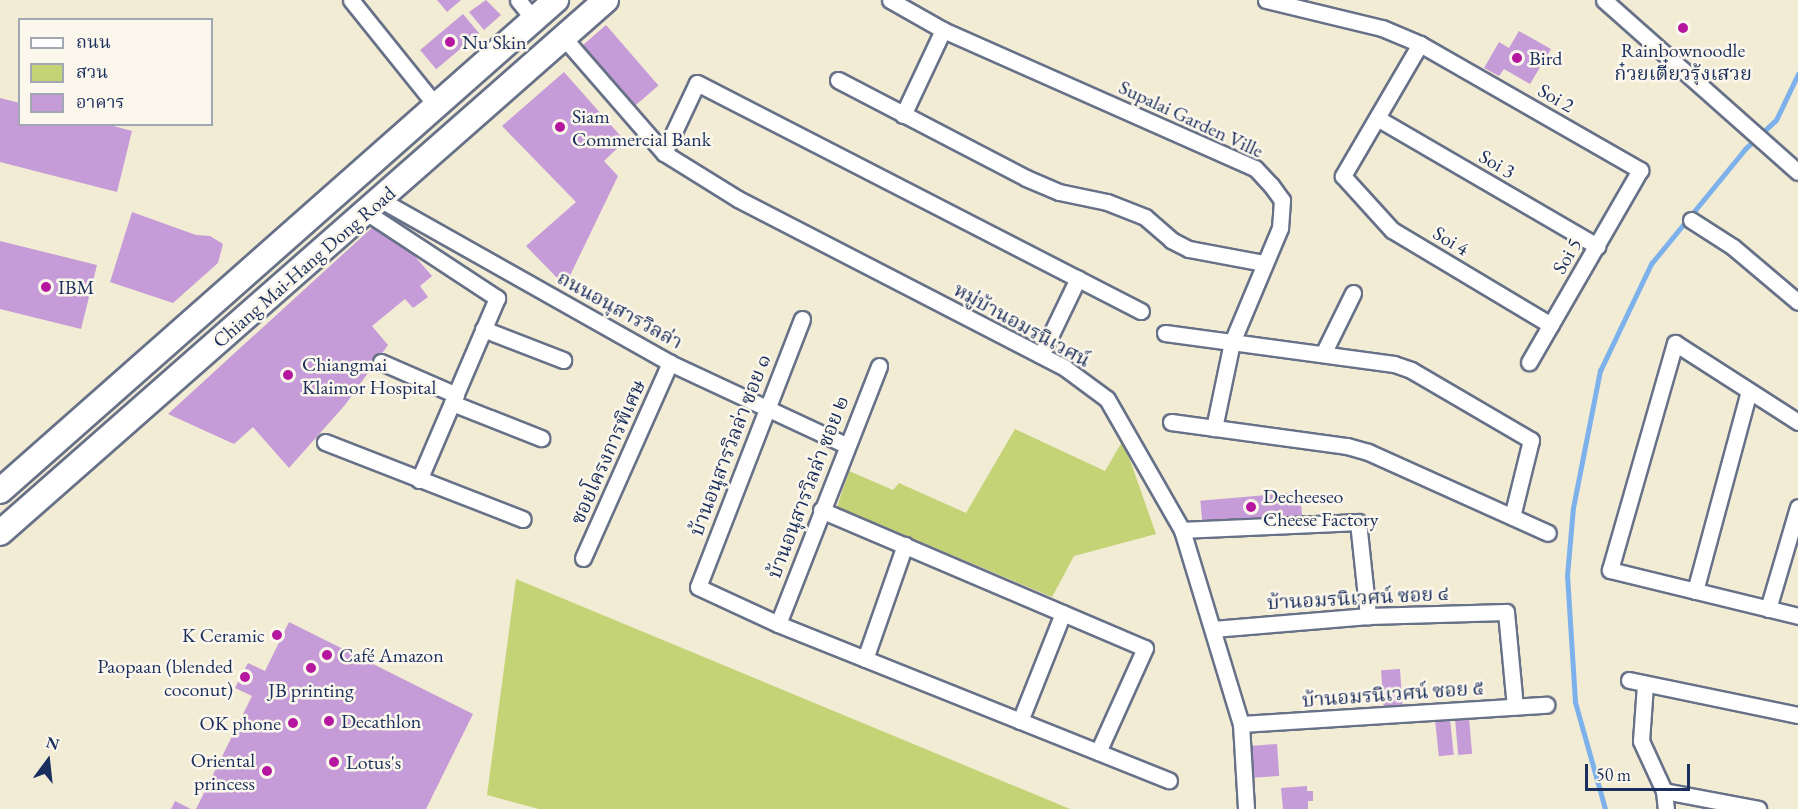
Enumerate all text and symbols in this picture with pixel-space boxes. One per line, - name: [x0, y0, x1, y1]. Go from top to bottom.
- legend: [18, 18, 213, 126]
- marker: Rainbownoodle ก๋วยเตี๋ยวรุ้งเสวย: [1676, 21, 1690, 35]
- text: ถนน: [76, 30, 111, 53]
- place label: Nu Skin: [462, 30, 527, 54]
- marker: Nu Skin: [443, 35, 457, 49]
- place label: Rainbownoodle ก๋วยเตี๋ยวรุ้งเสวย: [1614, 38, 1752, 85]
- place label: Bird: [1529, 46, 1562, 70]
- marker: Bird: [1510, 51, 1524, 65]
- text: สวน: [76, 60, 108, 83]
- street label: Supalai Garden Ville: [1115, 75, 1267, 163]
- street label: Soi 2: [1534, 78, 1578, 118]
- text: อาคาร: [76, 90, 125, 113]
- place label: Siam Commercial Bank: [572, 104, 711, 151]
- marker: Siam Commercial Bank: [553, 120, 567, 134]
- street label: Soi 3: [1475, 144, 1519, 184]
- street label: Chiang Mai-Hang Dong Road: [208, 181, 400, 353]
- street label: Soi 4: [1429, 221, 1473, 261]
- street label: Soi 5: [1547, 234, 1587, 278]
- street label: ถนนอนุสารวิลล่า: [553, 266, 687, 354]
- place label: IBM: [58, 275, 95, 299]
- street label: หมู่บ้านอมรนิเวศน์: [950, 278, 1094, 372]
- marker: IBM: [39, 280, 53, 294]
- street label: บ้านอนุสารวิลล่า ซอย ๑: [684, 351, 776, 539]
- place label: Chiangmai Klaimor Hospital: [302, 352, 436, 399]
- marker: Chiangmai Klaimor Hospital: [279, 366, 297, 384]
- street label: ซอยโครงการพิเศษ: [565, 376, 651, 528]
- street label: บ้านอนุสารวิลล่า ซอย ๒: [762, 392, 854, 582]
- place label: Decheeseo Cheese Factory: [1263, 484, 1379, 531]
- marker: Decheeseo Cheese Factory: [1244, 500, 1258, 514]
- street label: บ้านอมรนิเวศน์ ซอย ๔: [1266, 581, 1450, 615]
- place label: K Ceramic: [182, 623, 265, 647]
- marker: K Ceramic: [270, 628, 284, 642]
- place label: Café Amazon: [339, 643, 444, 667]
- marker: Café Amazon: [320, 648, 334, 662]
- place label: Paopaan (blended coconut): [97, 654, 233, 701]
- marker: JB printing: [304, 661, 318, 675]
- marker: Paopaan (blended coconut): [238, 670, 252, 684]
- street label: บ้านอมรนิเวศน์ ซอย ๕: [1301, 676, 1485, 712]
- place label: JB printing: [268, 678, 354, 702]
- place label: Decathlon: [341, 709, 421, 733]
- place label: OK phone: [199, 711, 281, 735]
- marker: Decathlon: [322, 714, 336, 728]
- marker: OK phone: [286, 716, 300, 730]
- north arrow: [18, 731, 78, 791]
- text: N: [44, 731, 62, 755]
- place label: Oriental princess: [191, 748, 255, 795]
- place label: Lotus's: [346, 750, 401, 774]
- scale bar: [1588, 752, 1693, 790]
- marker: Lotus's: [327, 755, 341, 769]
- text: 50 m: [1596, 763, 1631, 786]
- marker: Oriental princess: [260, 764, 274, 778]

